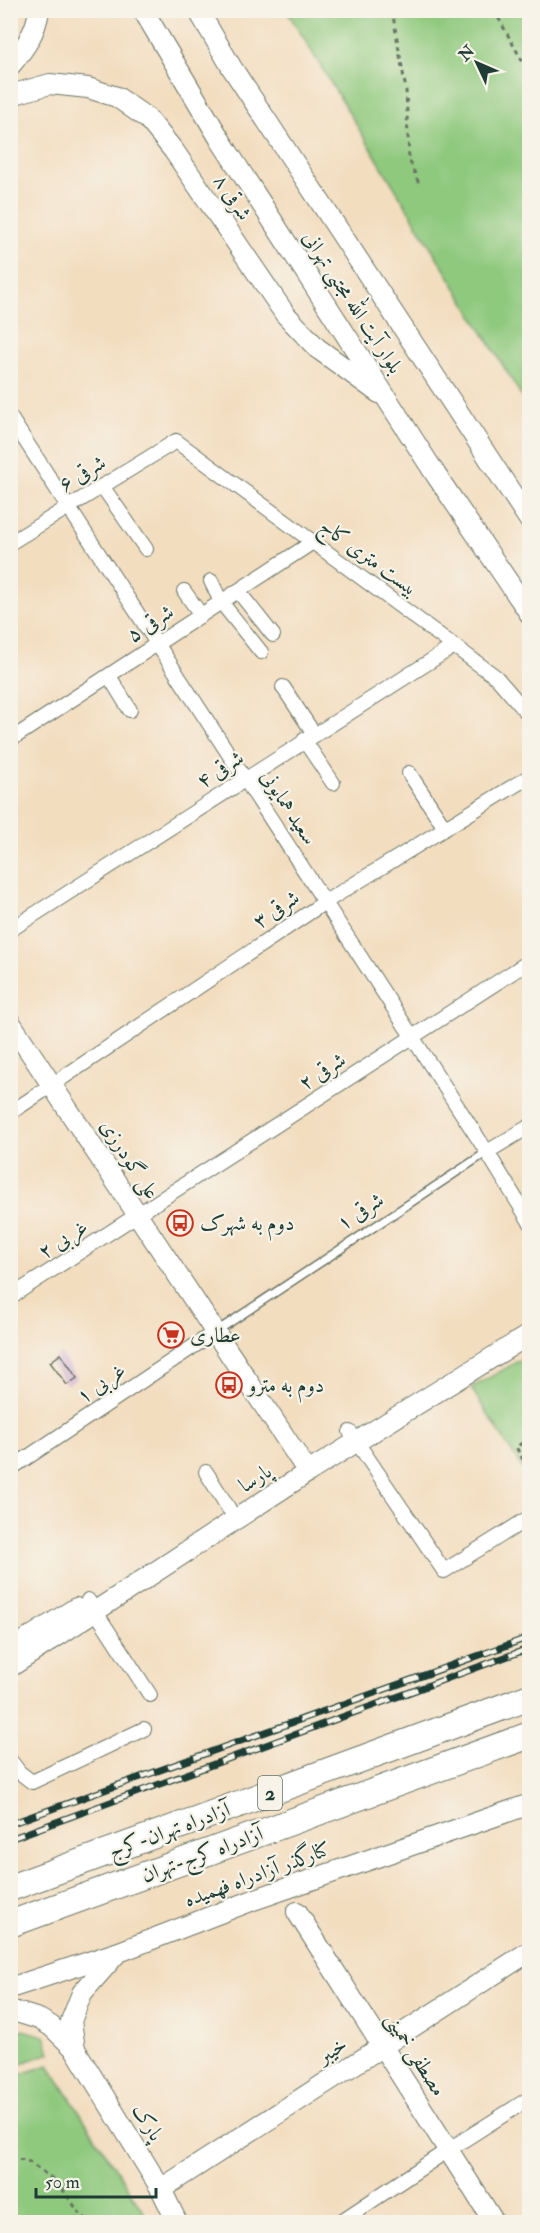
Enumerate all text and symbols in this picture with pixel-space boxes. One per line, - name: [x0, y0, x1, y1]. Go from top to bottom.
- north arrow: [447, 33, 507, 93]
- text: N: [454, 41, 480, 66]
- street label: ۸ شرقی: [207, 169, 258, 226]
- street label: بلوار آیت الله مجتبی تهرانی: [294, 224, 412, 380]
- street label: ۶ شرقی: [54, 449, 111, 498]
- street label: بیست متری کاج: [311, 513, 423, 606]
- street label: ۵ شرقی: [122, 598, 179, 649]
- street label: ۴ شرقی: [192, 744, 249, 795]
- street label: سعید همایونی: [254, 764, 323, 850]
- street label: ۳ شرقی: [248, 884, 305, 935]
- street label: ۲ شرقی: [294, 1046, 351, 1097]
- street label: علی گودرزی: [92, 1114, 165, 1205]
- street label: ۱ شرقی: [332, 1186, 389, 1237]
- bus stop icon: دوم به شهرک: [165, 1208, 195, 1238]
- place label: دوم به شهرک: [200, 1210, 294, 1241]
- street label: ۲ غربی: [33, 1214, 94, 1266]
- supermarket icon: عطاری: [156, 1320, 186, 1350]
- place label: عطاری: [190, 1322, 241, 1349]
- street label: ۱ غربی: [71, 1357, 132, 1411]
- bus stop icon: دوم به مترو: [214, 1370, 244, 1400]
- place label: دوم به مترو: [246, 1372, 324, 1403]
- street label: پارسا: [234, 1457, 278, 1500]
- road number: 2: [258, 1776, 282, 1810]
- street label: آزادراه تهران-کرج: [105, 1795, 238, 1870]
- street label: آزادراه کرج-تهران: [138, 1819, 271, 1894]
- street label: کنارگذر آزادراه فهمیده: [180, 1834, 334, 1913]
- street label: مصطفی خمینی: [378, 2007, 452, 2102]
- street label: خیبر: [310, 2031, 352, 2071]
- street label: پارک: [125, 2098, 170, 2147]
- scale bar: [36, 2161, 156, 2199]
- text: 50 m: [45, 2171, 80, 2194]

